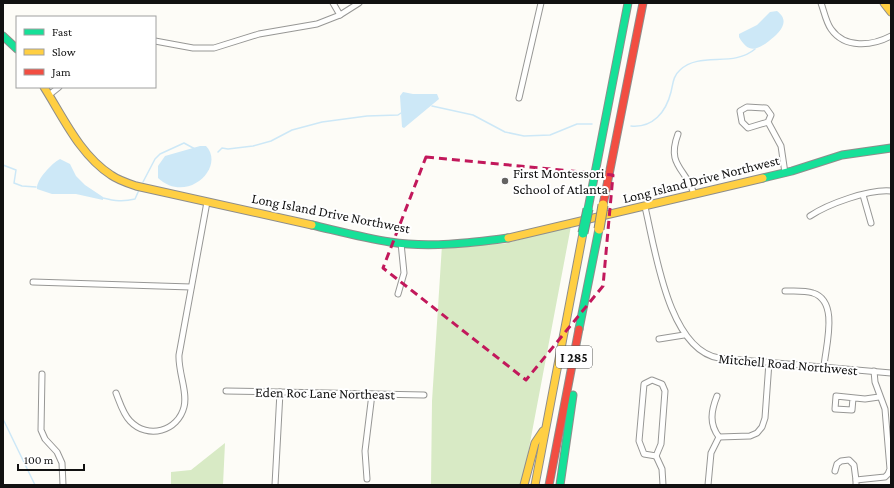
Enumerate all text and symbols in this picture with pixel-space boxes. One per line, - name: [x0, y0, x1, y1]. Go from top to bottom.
- legend: [16, 16, 156, 88]
- text: Fast: [52, 25, 73, 39]
- text: Slow: [52, 45, 76, 59]
- text: Jam: [51, 65, 71, 79]
- street label: Long Island Drive Northwest: [621, 152, 781, 206]
- place label: First Montessori School of Atlanta: [513, 165, 608, 197]
- marker: First Montessori School of Atlanta: [500, 176, 510, 186]
- street label: Long Island Drive Northwest: [250, 190, 412, 236]
- road number: I 285: [556, 346, 592, 368]
- street label: Mitchell Road Northwest: [718, 350, 859, 378]
- street label: Eden Roc Lane Northeast: [255, 384, 395, 402]
- scale bar: [18, 446, 84, 472]
- text: 100 m: [24, 453, 54, 467]

